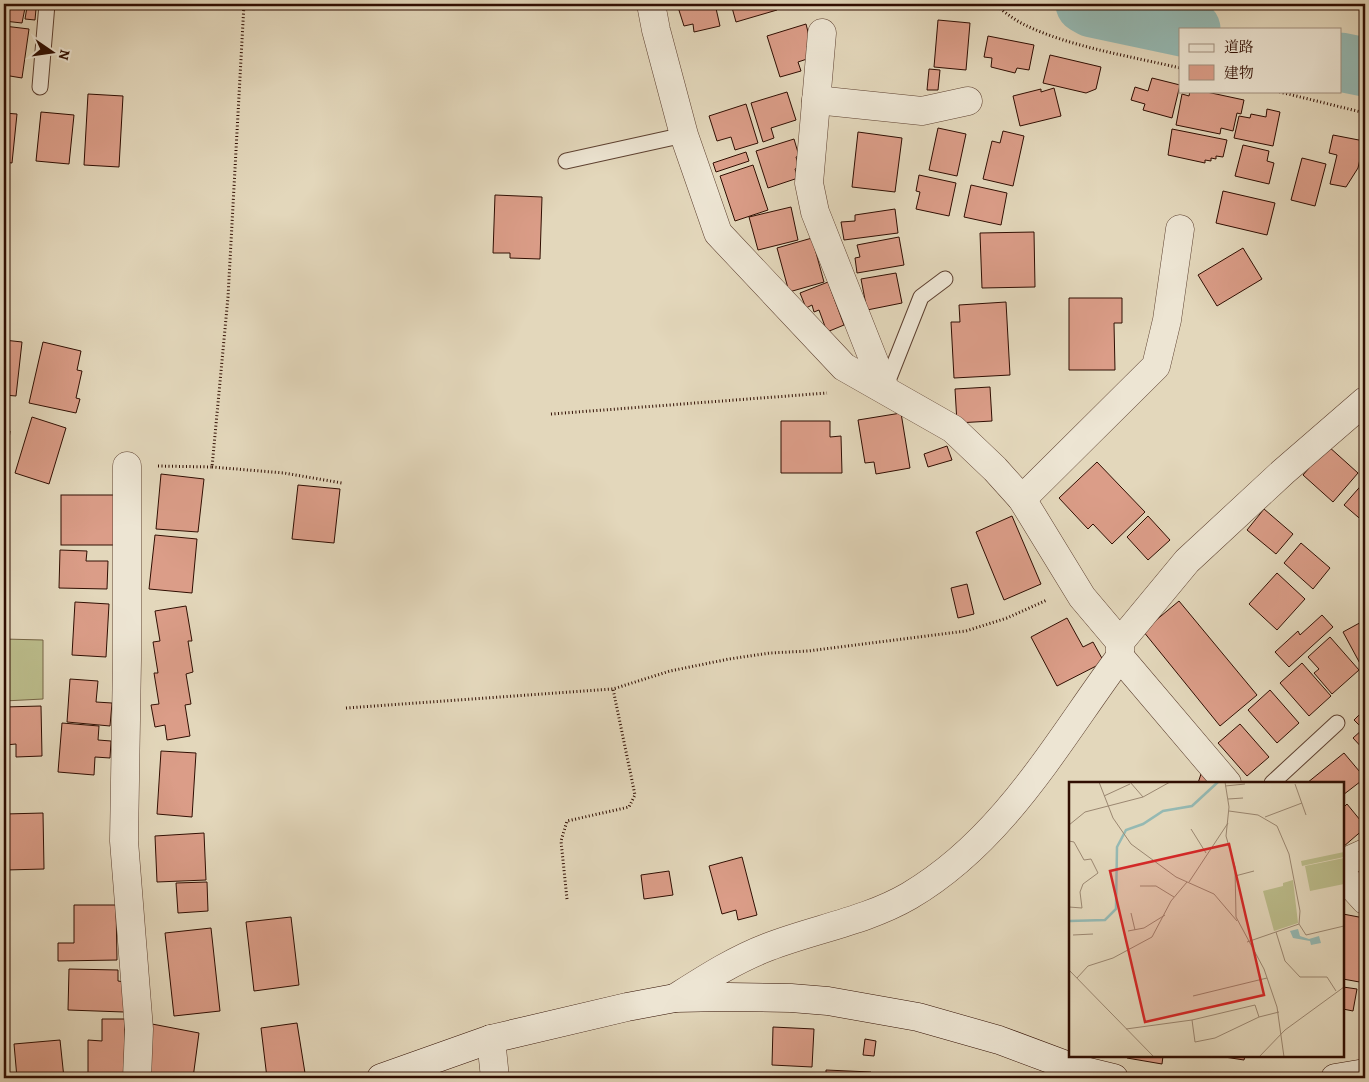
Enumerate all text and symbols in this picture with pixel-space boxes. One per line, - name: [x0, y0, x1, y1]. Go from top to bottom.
- north arrow: [28, 28, 78, 78]
- legend: [1179, 28, 1342, 92]
- text: 道路: [1224, 37, 1254, 57]
- text: N: [54, 48, 75, 62]
- text: 建物: [1224, 63, 1254, 83]
- inset map: [1069, 782, 1344, 1057]

